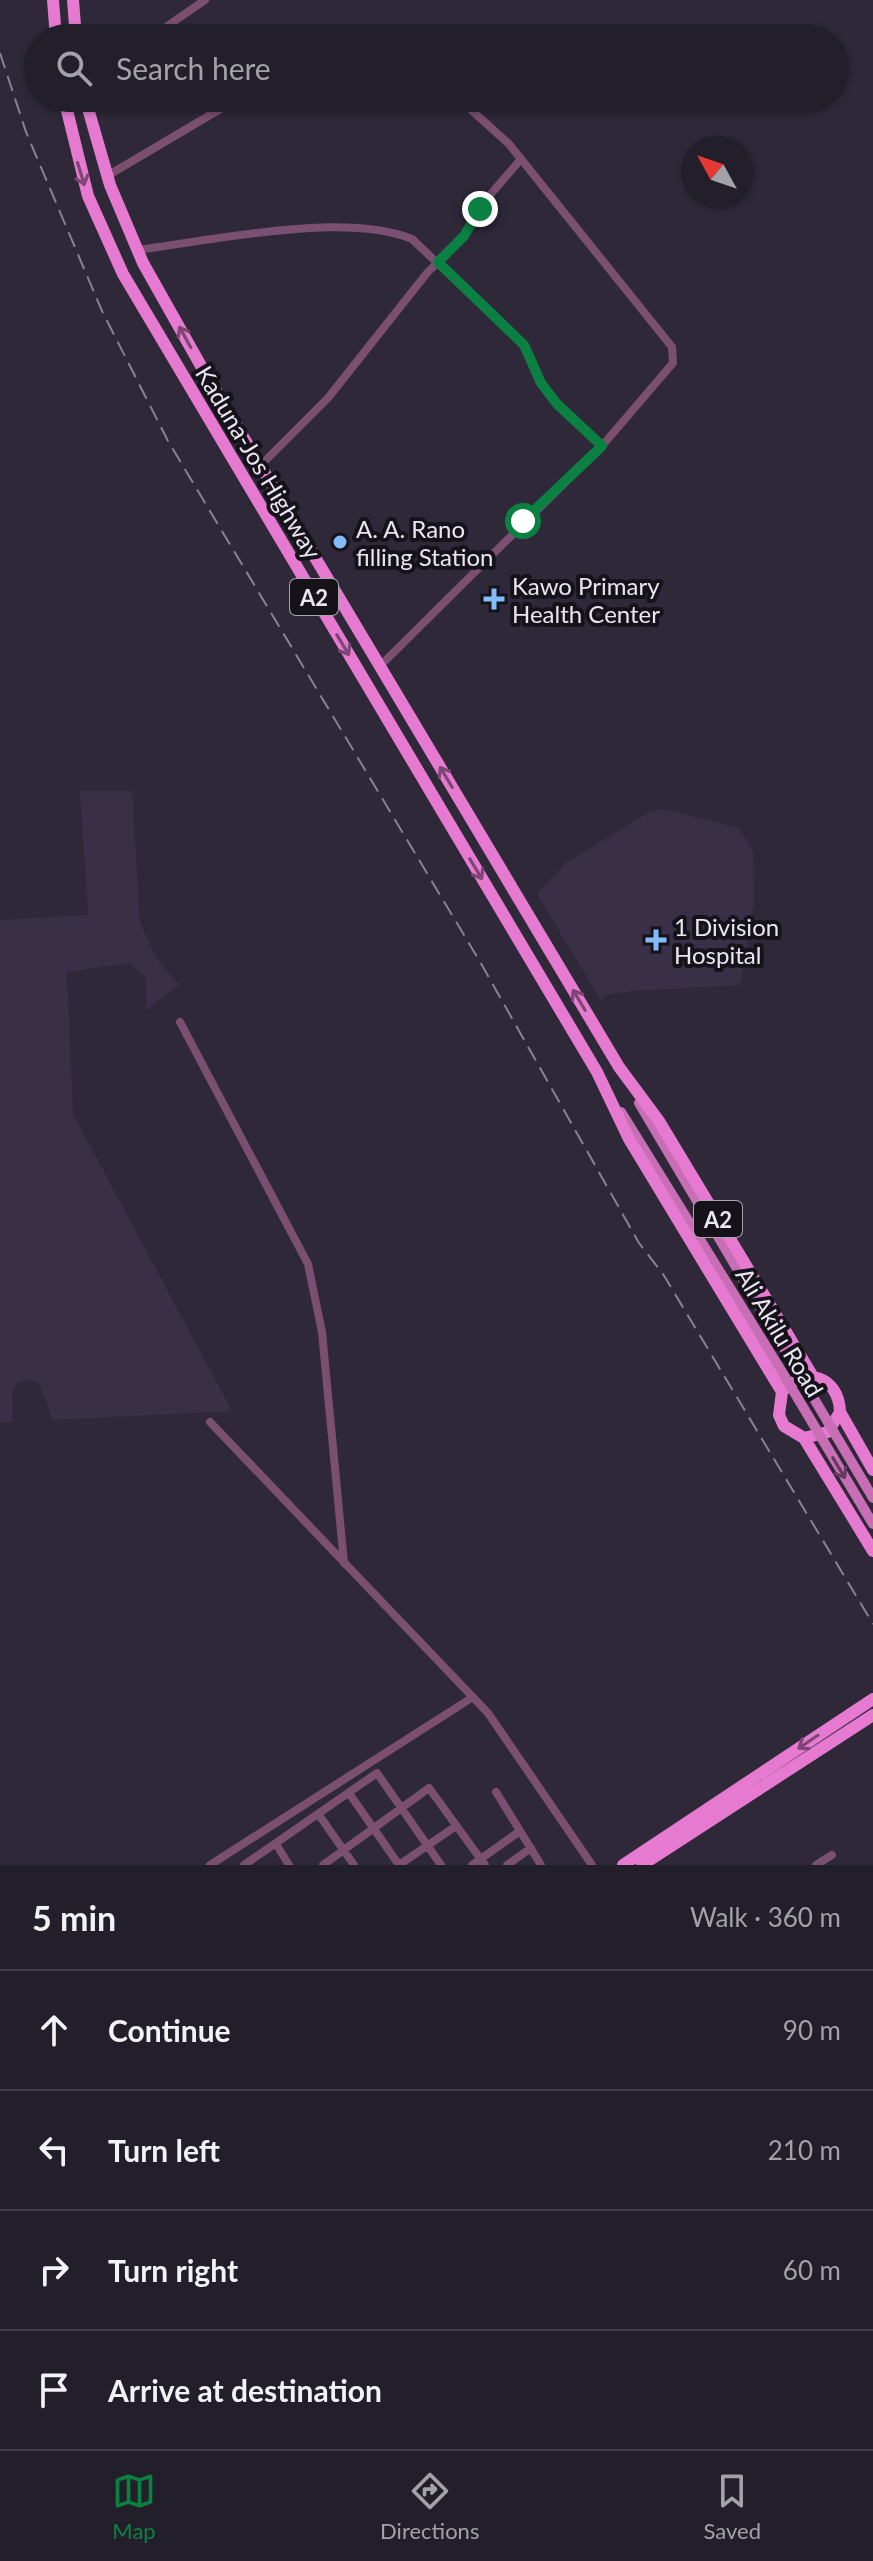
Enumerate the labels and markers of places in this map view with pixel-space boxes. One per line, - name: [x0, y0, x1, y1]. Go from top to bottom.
- place label: A. A. Rano filling Station: [356, 514, 494, 571]
- marker: A. A. Rano filling Station: [331, 533, 349, 551]
- place label: Kawo Primary Health Center: [512, 571, 660, 628]
- marker: Kawo Primary Health Center: [483, 588, 505, 610]
- place label: 1 Division Hospital: [674, 912, 779, 969]
- marker: 1 Division Hospital: [645, 929, 667, 951]

